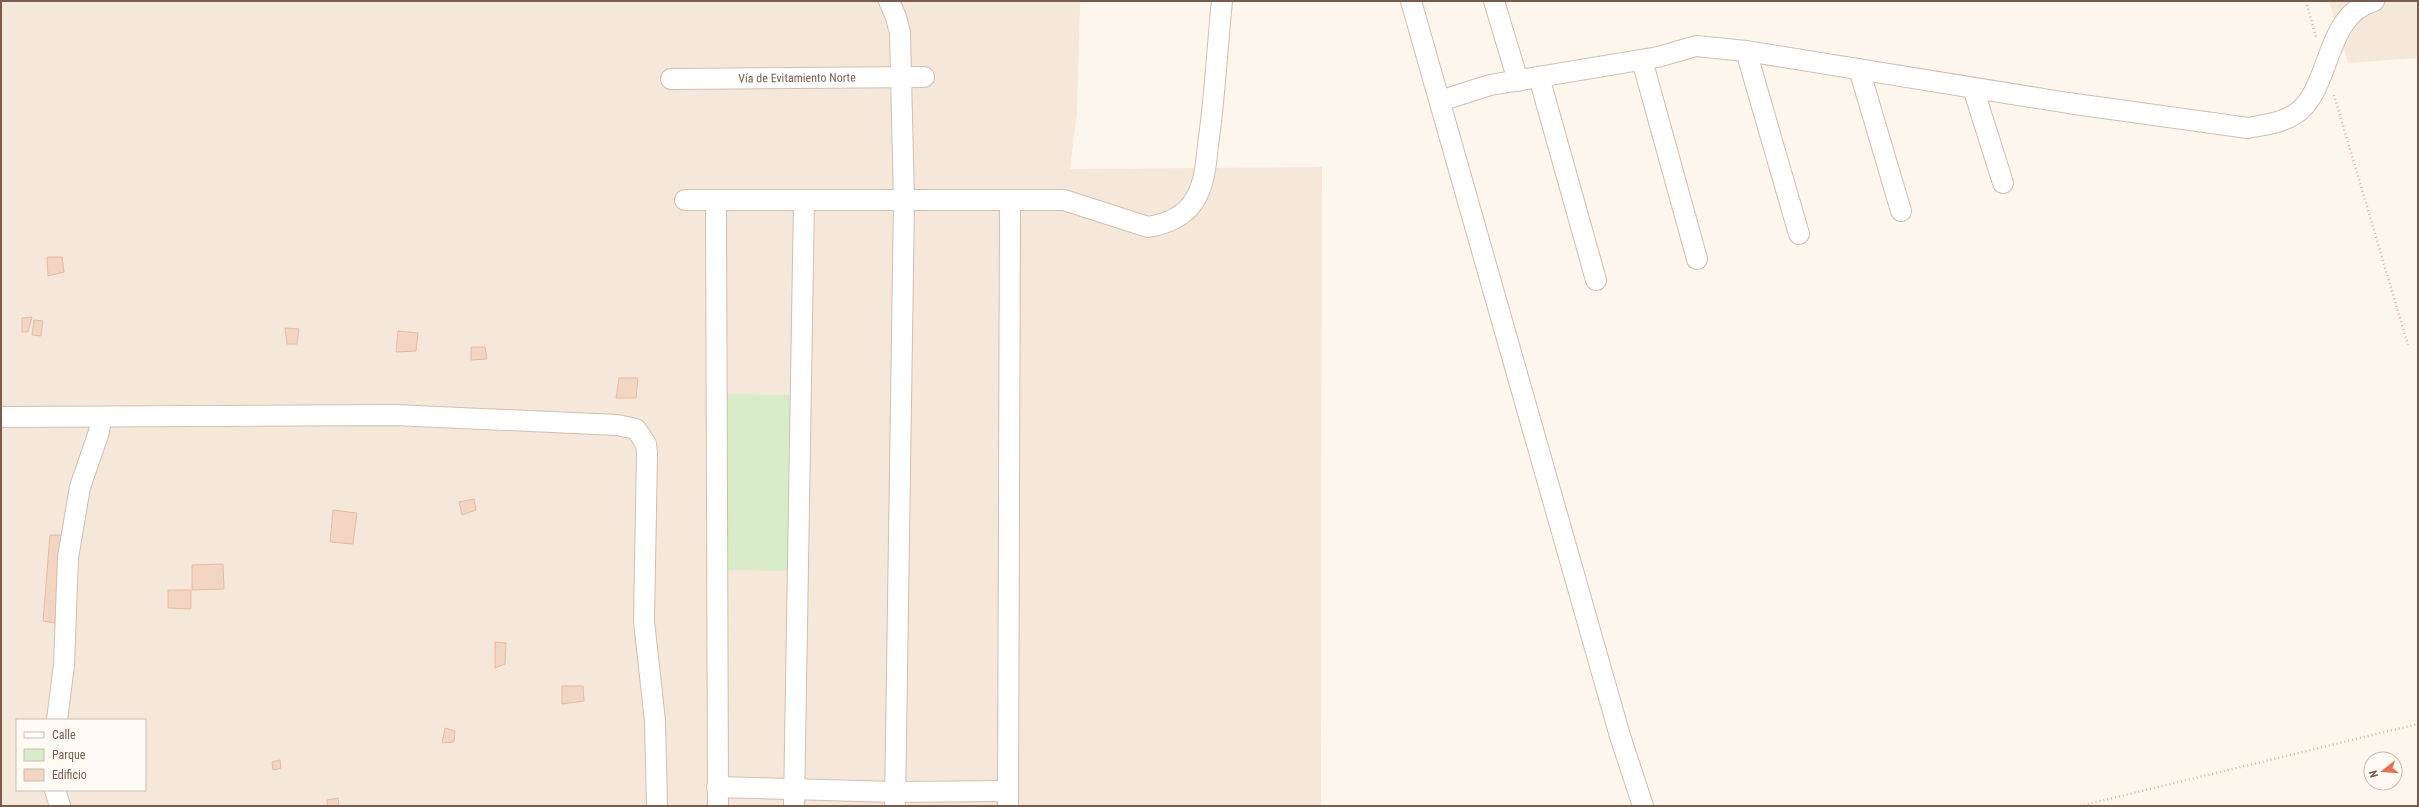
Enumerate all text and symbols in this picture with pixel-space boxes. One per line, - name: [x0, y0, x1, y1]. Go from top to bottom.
- street label: Vía de Evitamiento Norte: [738, 71, 856, 85]
- legend: [16, 719, 146, 791]
- text: Calle: [52, 728, 76, 742]
- text: Parque: [52, 748, 86, 762]
- north arrow: [2363, 751, 2403, 791]
- text: Edificio: [52, 768, 87, 782]
- text: N: [2367, 768, 2381, 779]

